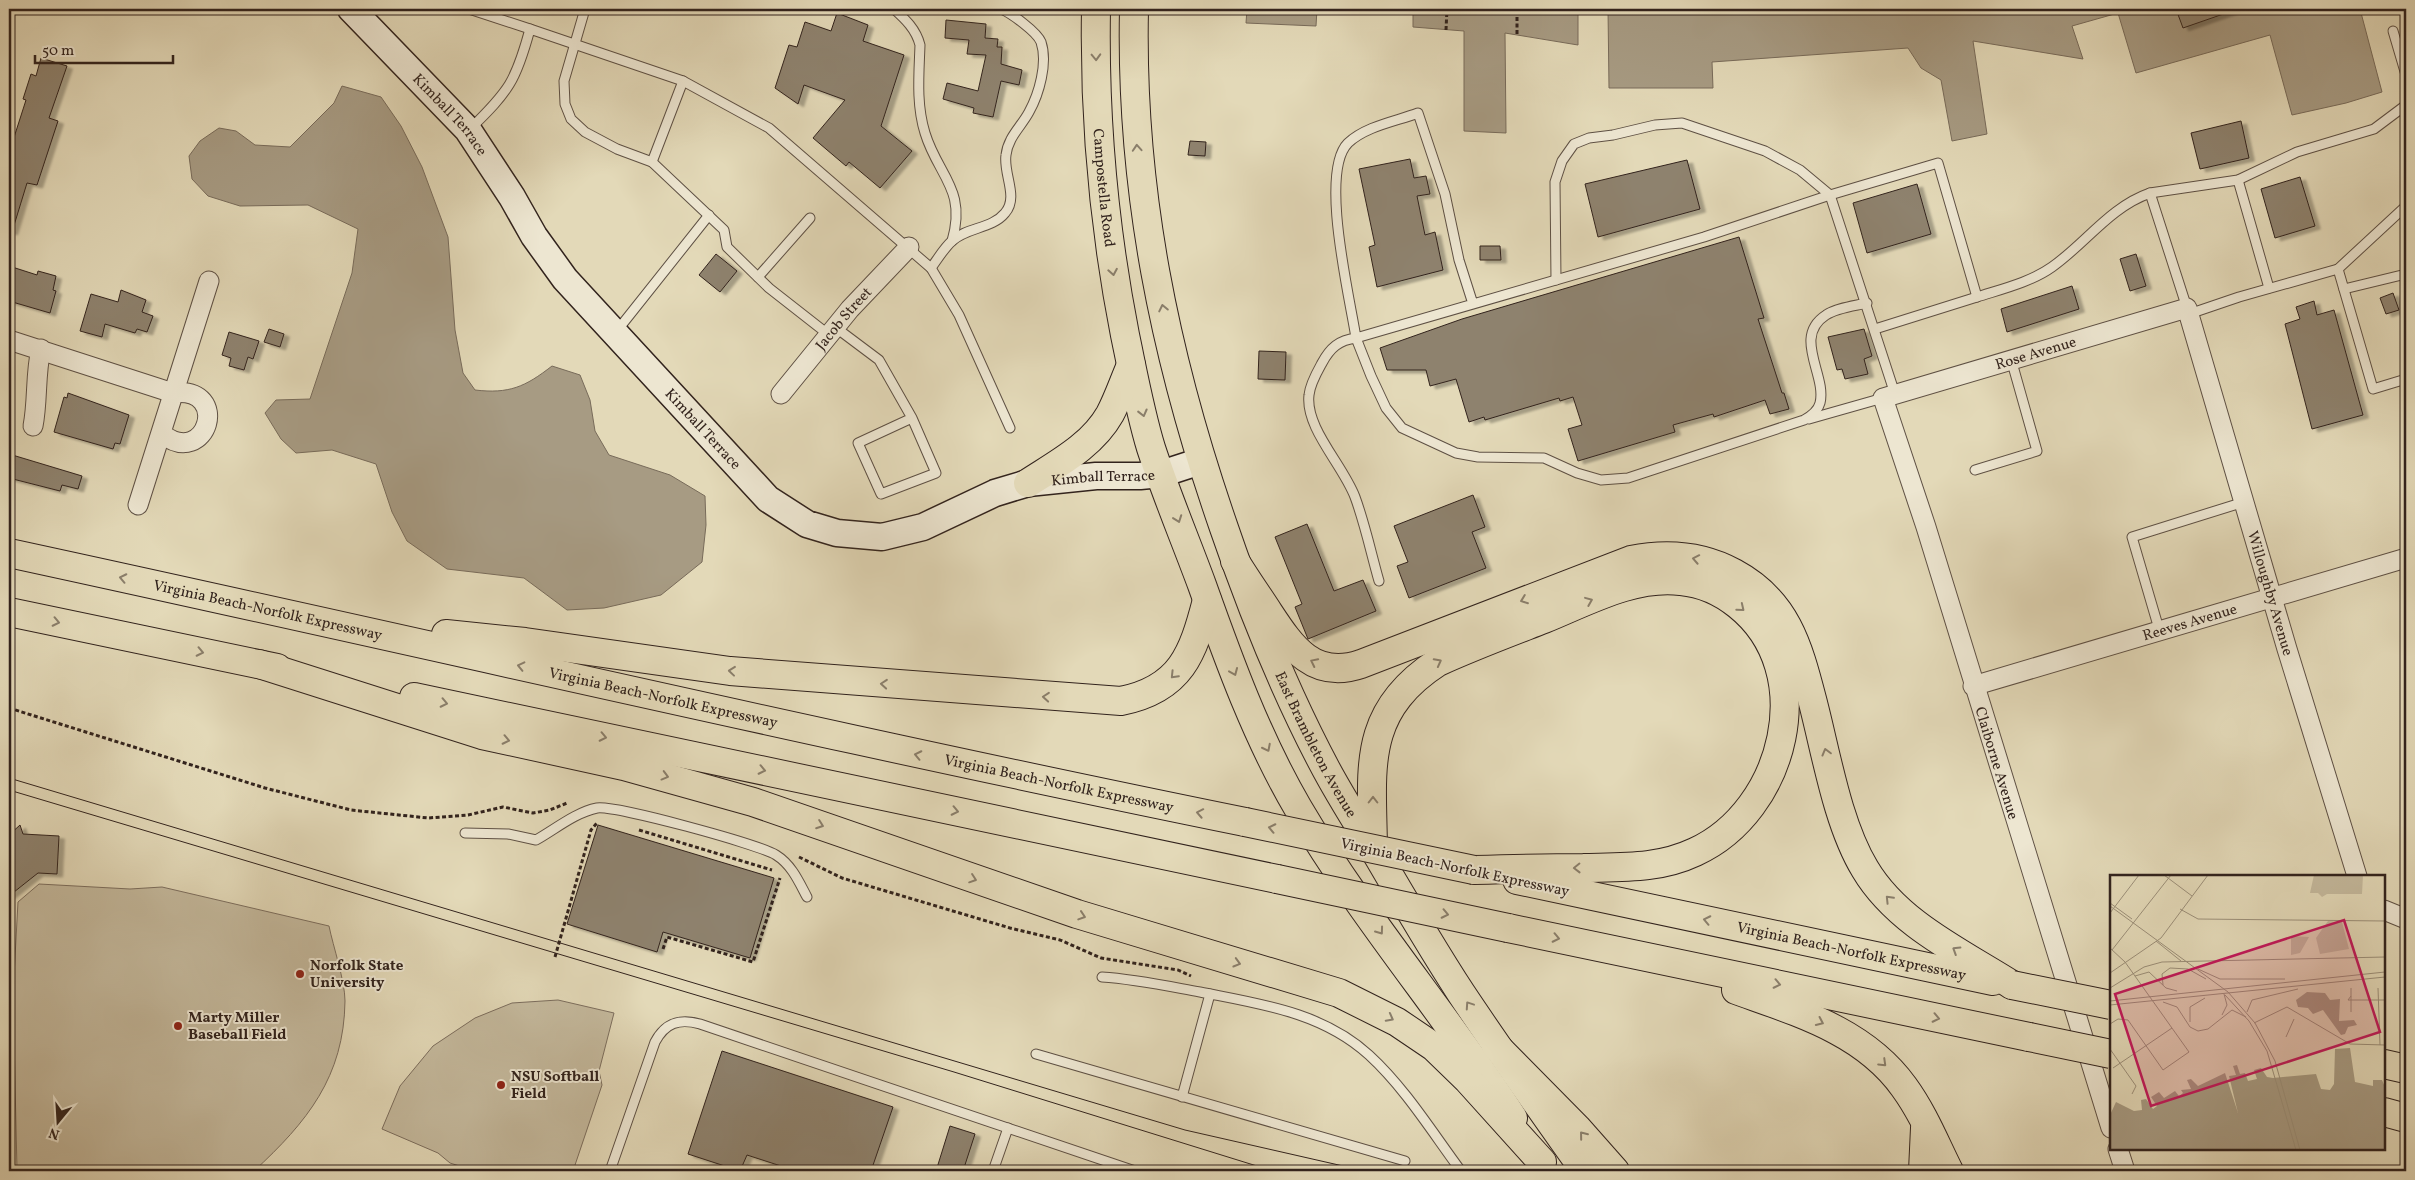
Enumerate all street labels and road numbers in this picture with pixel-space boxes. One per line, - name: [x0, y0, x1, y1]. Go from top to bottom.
- street label: Kimball Terrace: [407, 70, 491, 161]
- street label: Campostella Road: [1087, 128, 1119, 249]
- street label: Jacob Street: [811, 283, 878, 356]
- street label: Rose Avenue: [1993, 332, 2079, 376]
- street label: Kimball Terrace: [659, 384, 745, 475]
- street label: Kimball Terrace: [1050, 466, 1156, 493]
- street label: Willoughby Avenue: [2241, 529, 2297, 659]
- street label: Virginia Beach-Norfolk Expressway: [151, 576, 384, 647]
- street label: Reeves Avenue: [2140, 599, 2240, 647]
- street label: Virginia Beach-Norfolk Expressway: [546, 663, 779, 734]
- street label: East Brambleton Avenue: [1268, 669, 1361, 822]
- street label: Claiborne Avenue: [1968, 704, 2023, 822]
- street label: Virginia Beach-Norfolk Expressway: [942, 750, 1175, 819]
- street label: Virginia Beach-Norfolk Expressway: [1338, 834, 1571, 903]
- street label: Virginia Beach-Norfolk Expressway: [1735, 918, 1968, 987]

